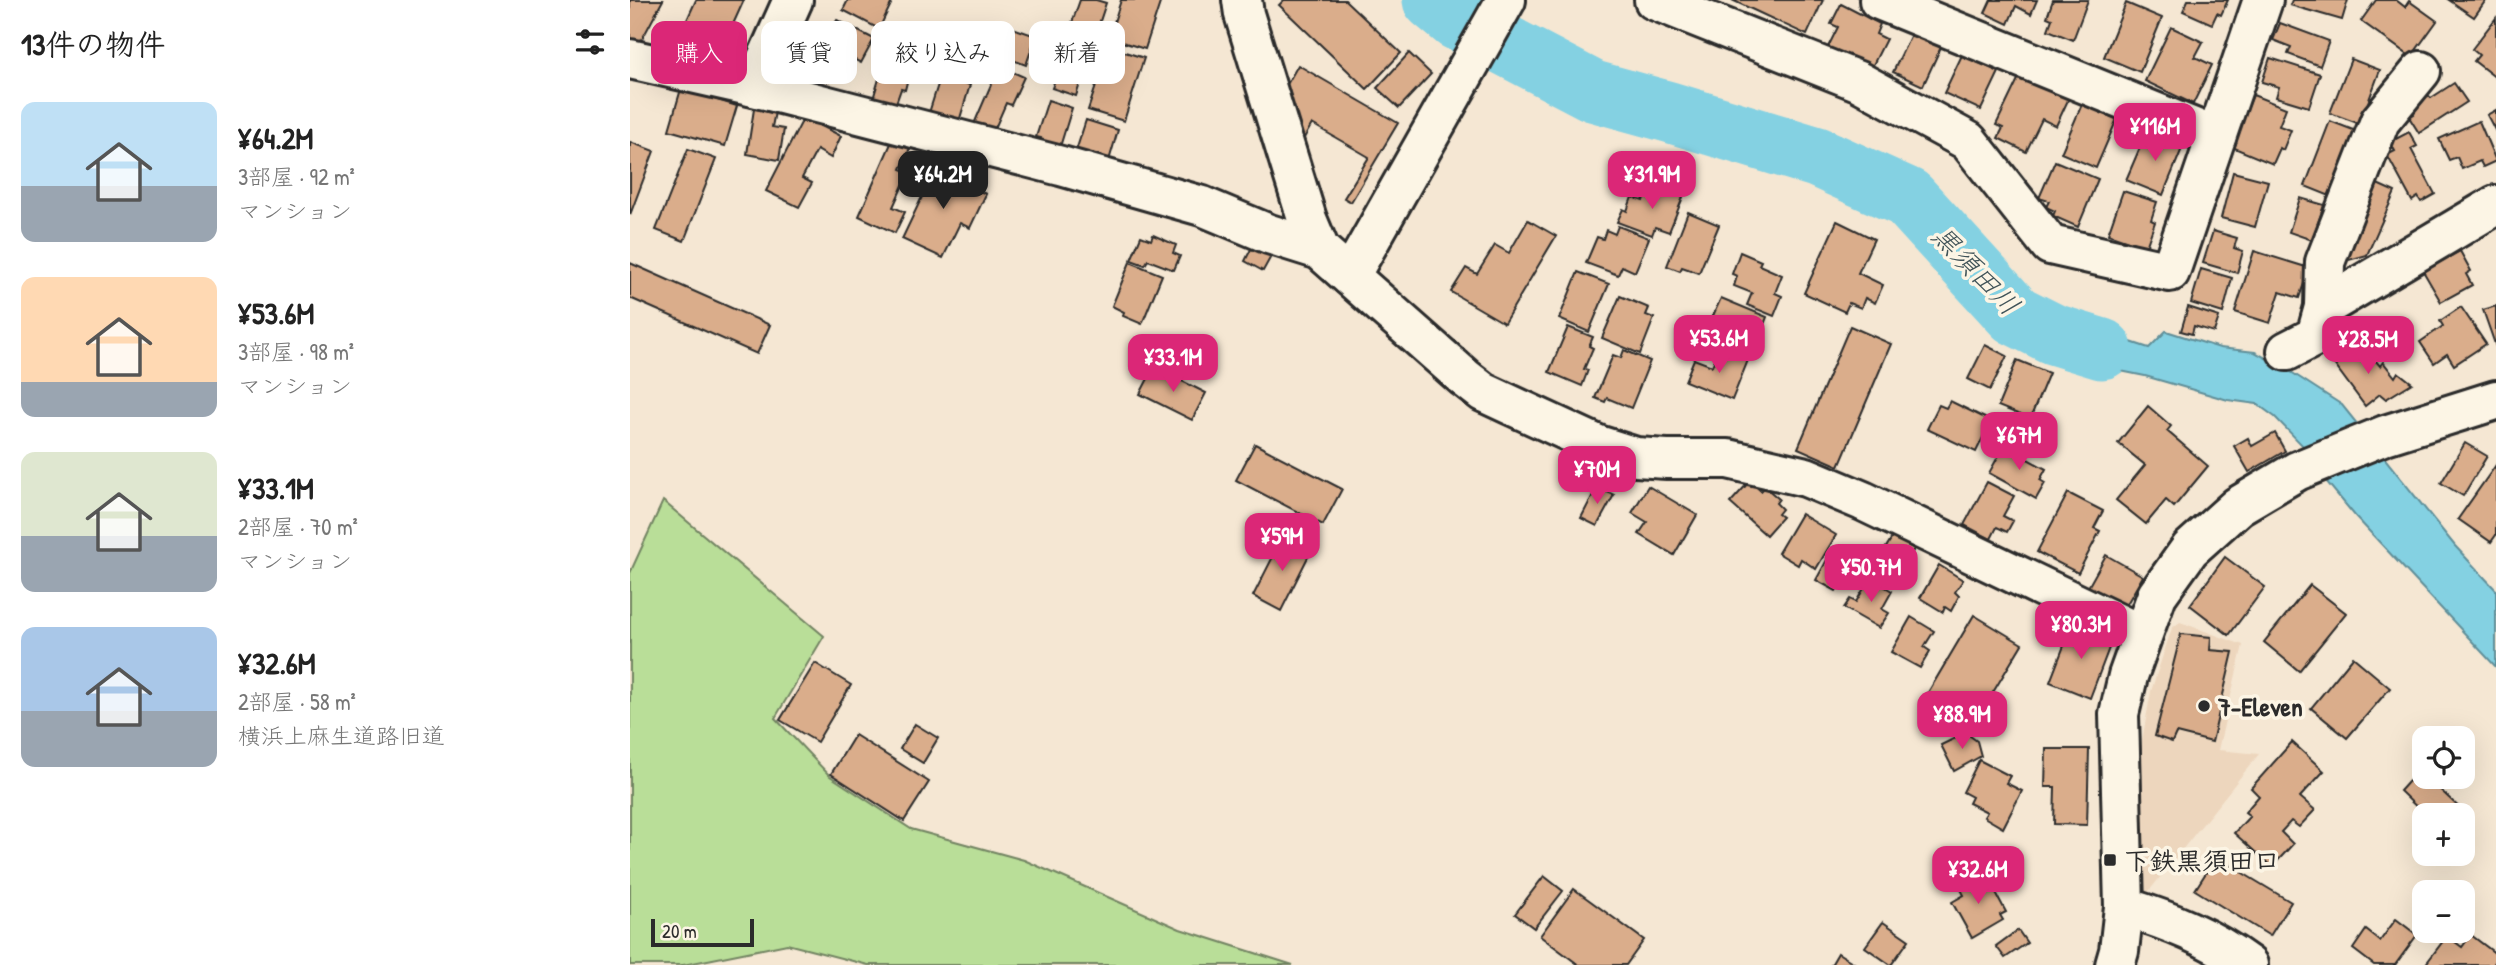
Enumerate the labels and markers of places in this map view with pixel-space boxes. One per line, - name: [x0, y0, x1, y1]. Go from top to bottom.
- pin: ¥116M: [2106, 104, 2204, 163]
- pin: ¥64.2M: [886, 152, 1000, 211]
- pin: ¥31.9M: [1595, 152, 1709, 211]
- pin: ¥53.6M: [1662, 316, 1776, 375]
- pin: ¥28.5M: [2311, 316, 2425, 376]
- pin: ¥33.1M: [1116, 334, 1230, 394]
- pin: ¥67M: [1978, 412, 2060, 472]
- pin: ¥70M: [1556, 447, 1638, 506]
- pin: ¥59M: [1241, 514, 1323, 573]
- pin: ¥50.7M: [1814, 544, 1928, 604]
- pin: ¥80.3M: [2024, 602, 2138, 661]
- place label: 7-Eleven: [2217, 689, 2303, 724]
- pin: ¥88.9M: [1905, 692, 2019, 751]
- marker: 7-Eleven: [2196, 698, 2212, 714]
- place label: 下鉄黒須田口: [2124, 843, 2280, 878]
- pin: ¥32.6M: [1921, 846, 2035, 906]
- marker: 下鉄黒須田口: [2102, 852, 2118, 868]

